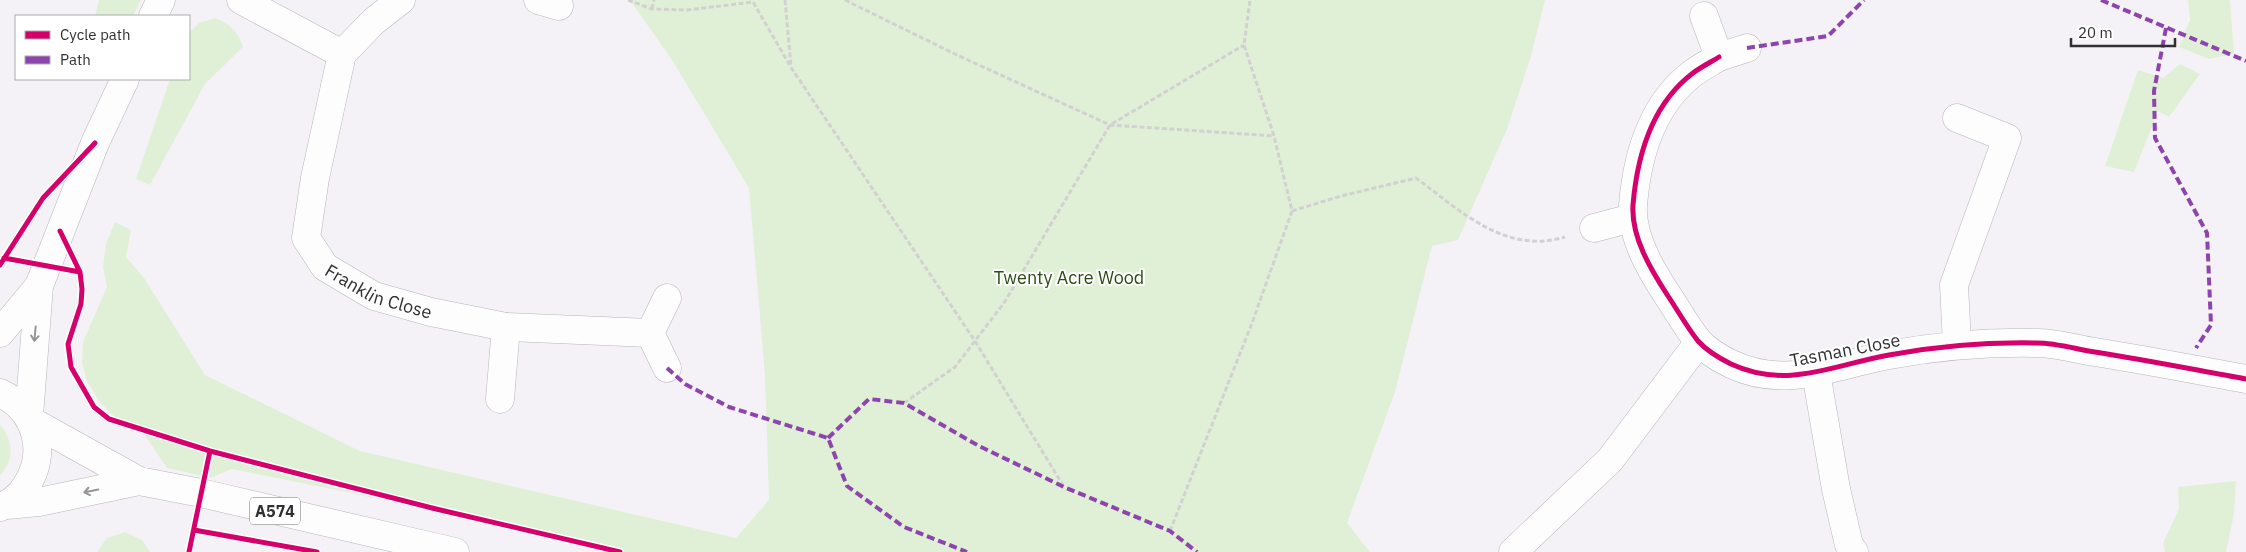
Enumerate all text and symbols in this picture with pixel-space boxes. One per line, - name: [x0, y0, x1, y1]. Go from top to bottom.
- legend: [15, 15, 190, 80]
- scale bar: [2071, 15, 2175, 47]
- text: 20 m: [2078, 23, 2113, 42]
- text: Cycle path: [60, 25, 131, 44]
- text: Path: [60, 50, 91, 69]
- street label: Franklin Close: [321, 258, 435, 323]
- park label: Twenty Acre Wood: [994, 266, 1144, 289]
- one-way arrow: [30, 326, 40, 342]
- street label: Tasman Close: [1788, 328, 1902, 372]
- one-way arrow: [84, 487, 100, 496]
- road number: A574: [250, 498, 300, 524]

